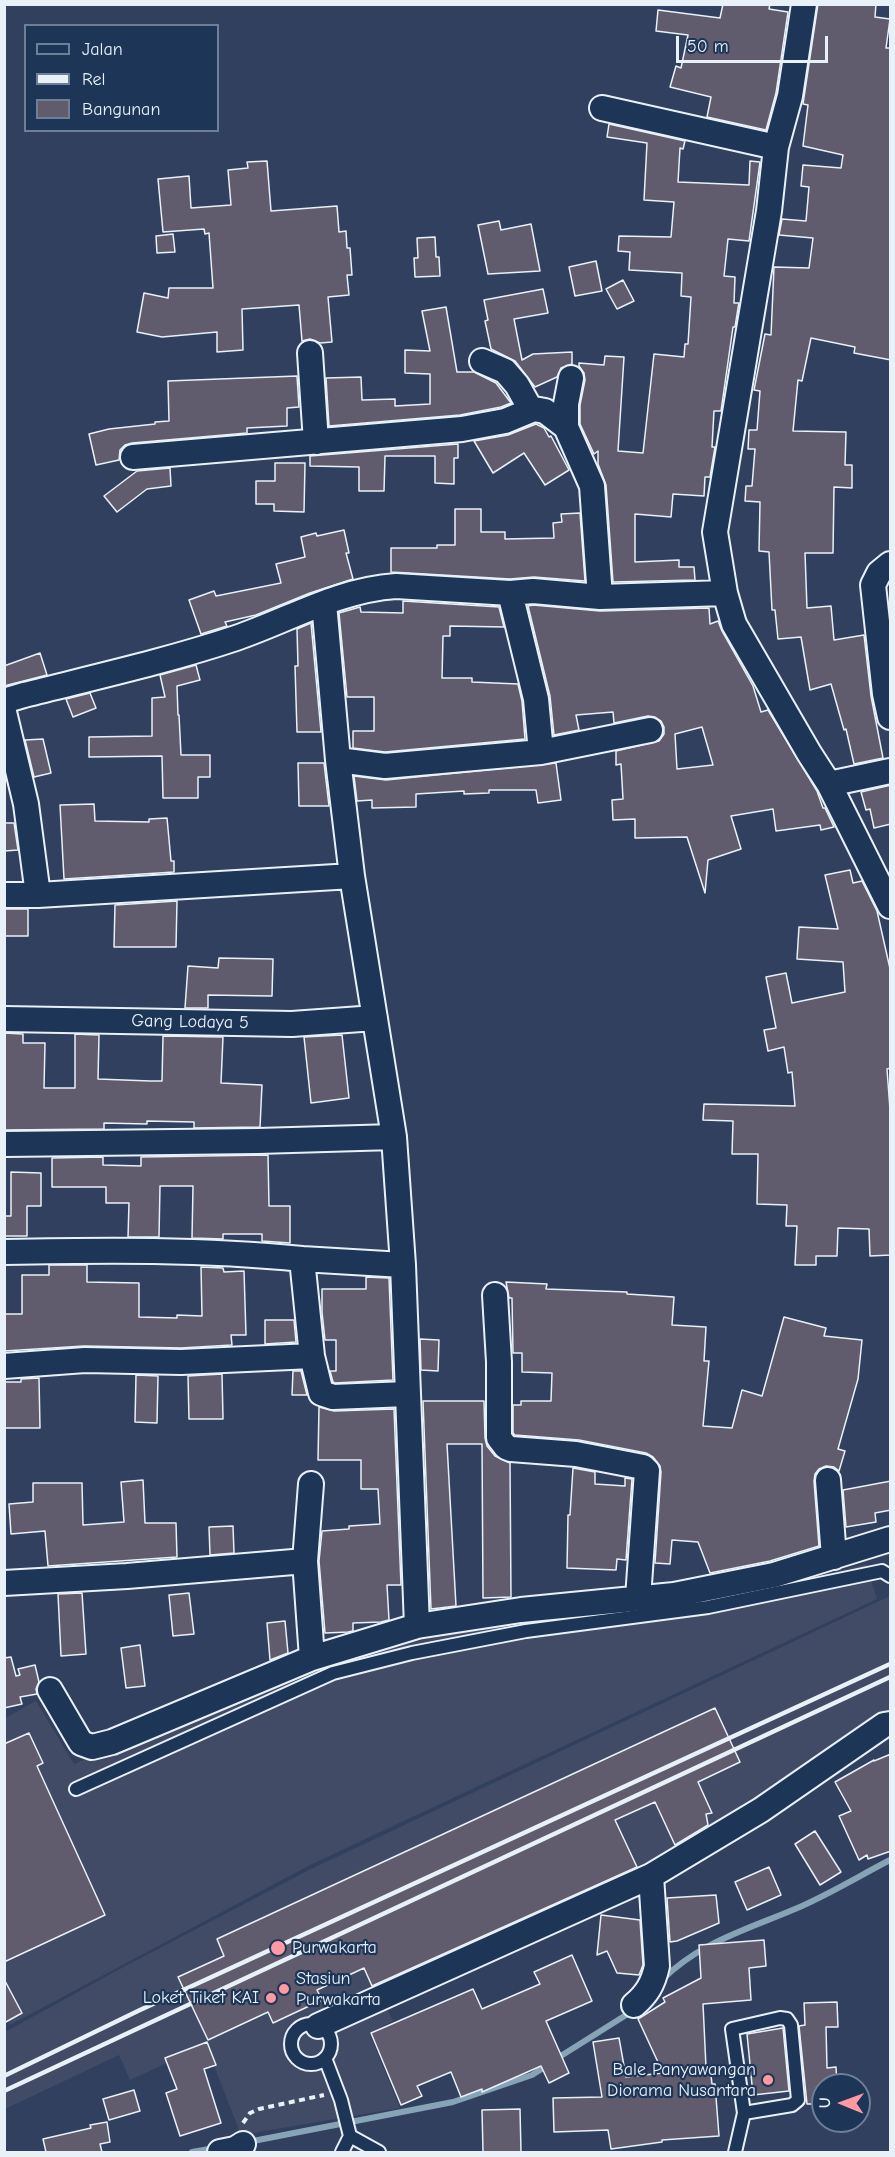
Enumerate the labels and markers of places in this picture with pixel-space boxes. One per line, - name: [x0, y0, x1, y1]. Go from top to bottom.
- place label: Purwakarta: [292, 1937, 377, 1959]
- marker: Purwakarta: [269, 1939, 287, 1957]
- place label: Stasiun Purwakarta: [296, 1968, 381, 2010]
- marker: Stasiun Purwakarta: [277, 1982, 291, 1996]
- place label: Loket Tiket KAI: [143, 1987, 259, 2009]
- marker: Loket Tiket KAI: [264, 1991, 278, 2005]
- place label: Bale Panyawangan Diorama Nusantara: [607, 2059, 756, 2102]
- marker: Bale Panyawangan Diorama Nusantara: [761, 2073, 775, 2087]

